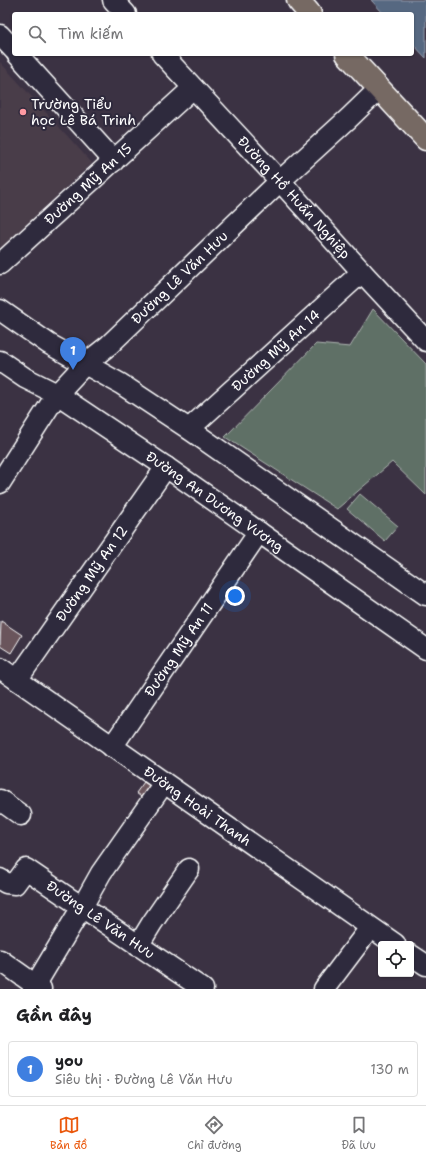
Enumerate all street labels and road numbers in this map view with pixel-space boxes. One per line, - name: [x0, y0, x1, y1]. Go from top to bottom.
- street label: Đường Hồ Huấn Nghiệp: [234, 132, 355, 263]
- street label: Đường Mỹ An 15: [40, 139, 136, 228]
- street label: Đường Lê Văn Hưu: [127, 227, 232, 328]
- street label: Đường Mỹ An 14: [228, 305, 324, 395]
- street label: Đường An Dương Vương: [142, 447, 287, 556]
- street label: Đường Mỹ An 12: [52, 522, 131, 625]
- street label: Đường Mỹ An 11: [140, 599, 217, 700]
- street label: Đường Hoài Thanh: [140, 762, 255, 850]
- street label: Đường Lê Văn Hưu: [43, 876, 158, 963]

